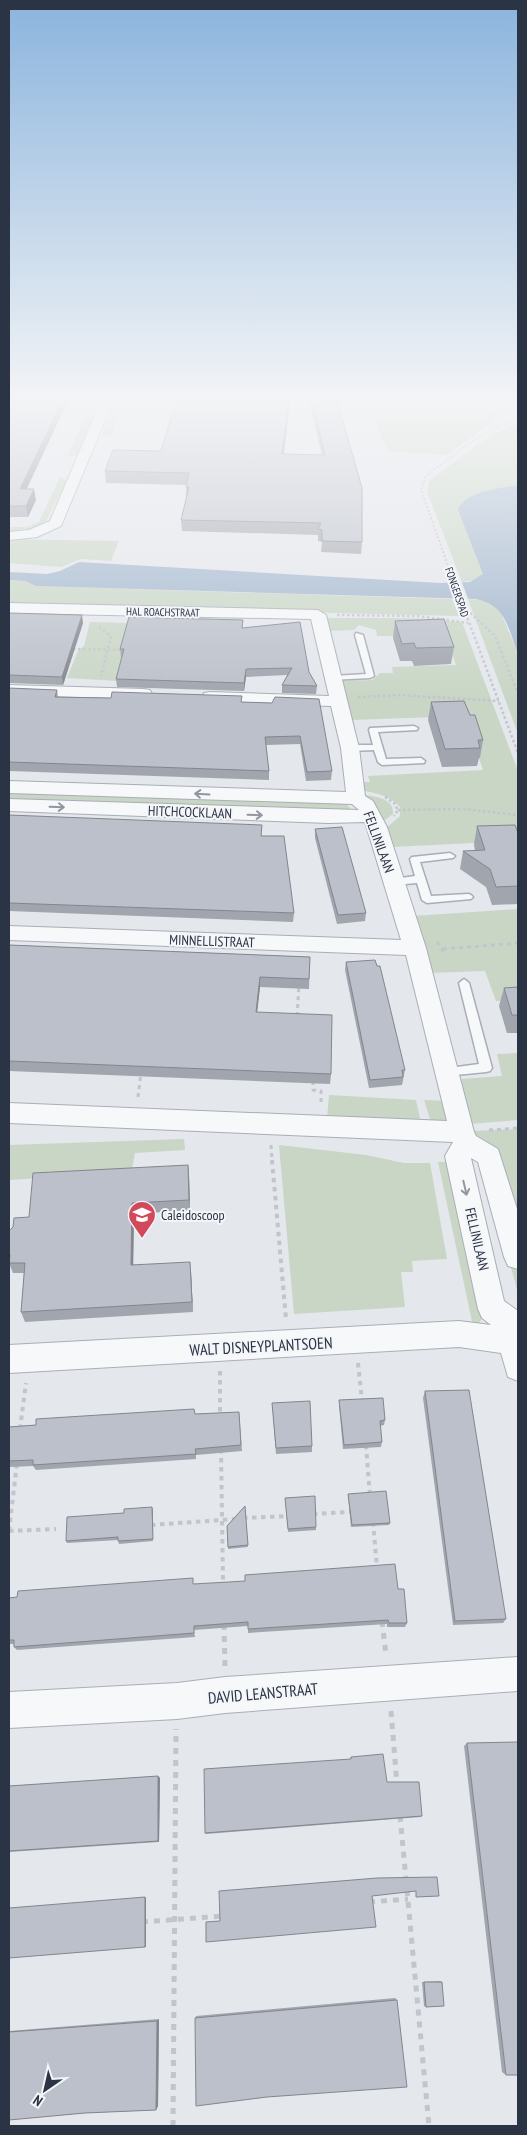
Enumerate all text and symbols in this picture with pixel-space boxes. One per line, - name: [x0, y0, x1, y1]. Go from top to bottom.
- street label: FONGERSPAD: [442, 565, 472, 619]
- street label: HAL ROACHSTRAAT: [126, 604, 200, 620]
- one-way arrow: [194, 790, 210, 799]
- street label: HITCHCOCKLAAN: [148, 802, 232, 822]
- one-way arrow: [49, 803, 65, 812]
- street label: FELLINILAAN: [360, 809, 398, 875]
- one-way arrow: [247, 810, 263, 819]
- street label: MINNELLISTRAAT: [169, 931, 256, 952]
- one-way arrow: [461, 1180, 470, 1196]
- school or university icon: Caleidoscoop: [127, 1200, 157, 1239]
- place label: Caleidoscoop: [161, 1206, 225, 1224]
- street label: FELLINILAAN: [461, 1206, 493, 1272]
- street label: WALT DISNEYPLANTSOEN: [189, 1332, 333, 1360]
- street label: DAVID LEANSTRAAT: [207, 1678, 319, 1708]
- north arrow: [20, 2065, 70, 2115]
- text: N: [30, 2091, 46, 2110]

